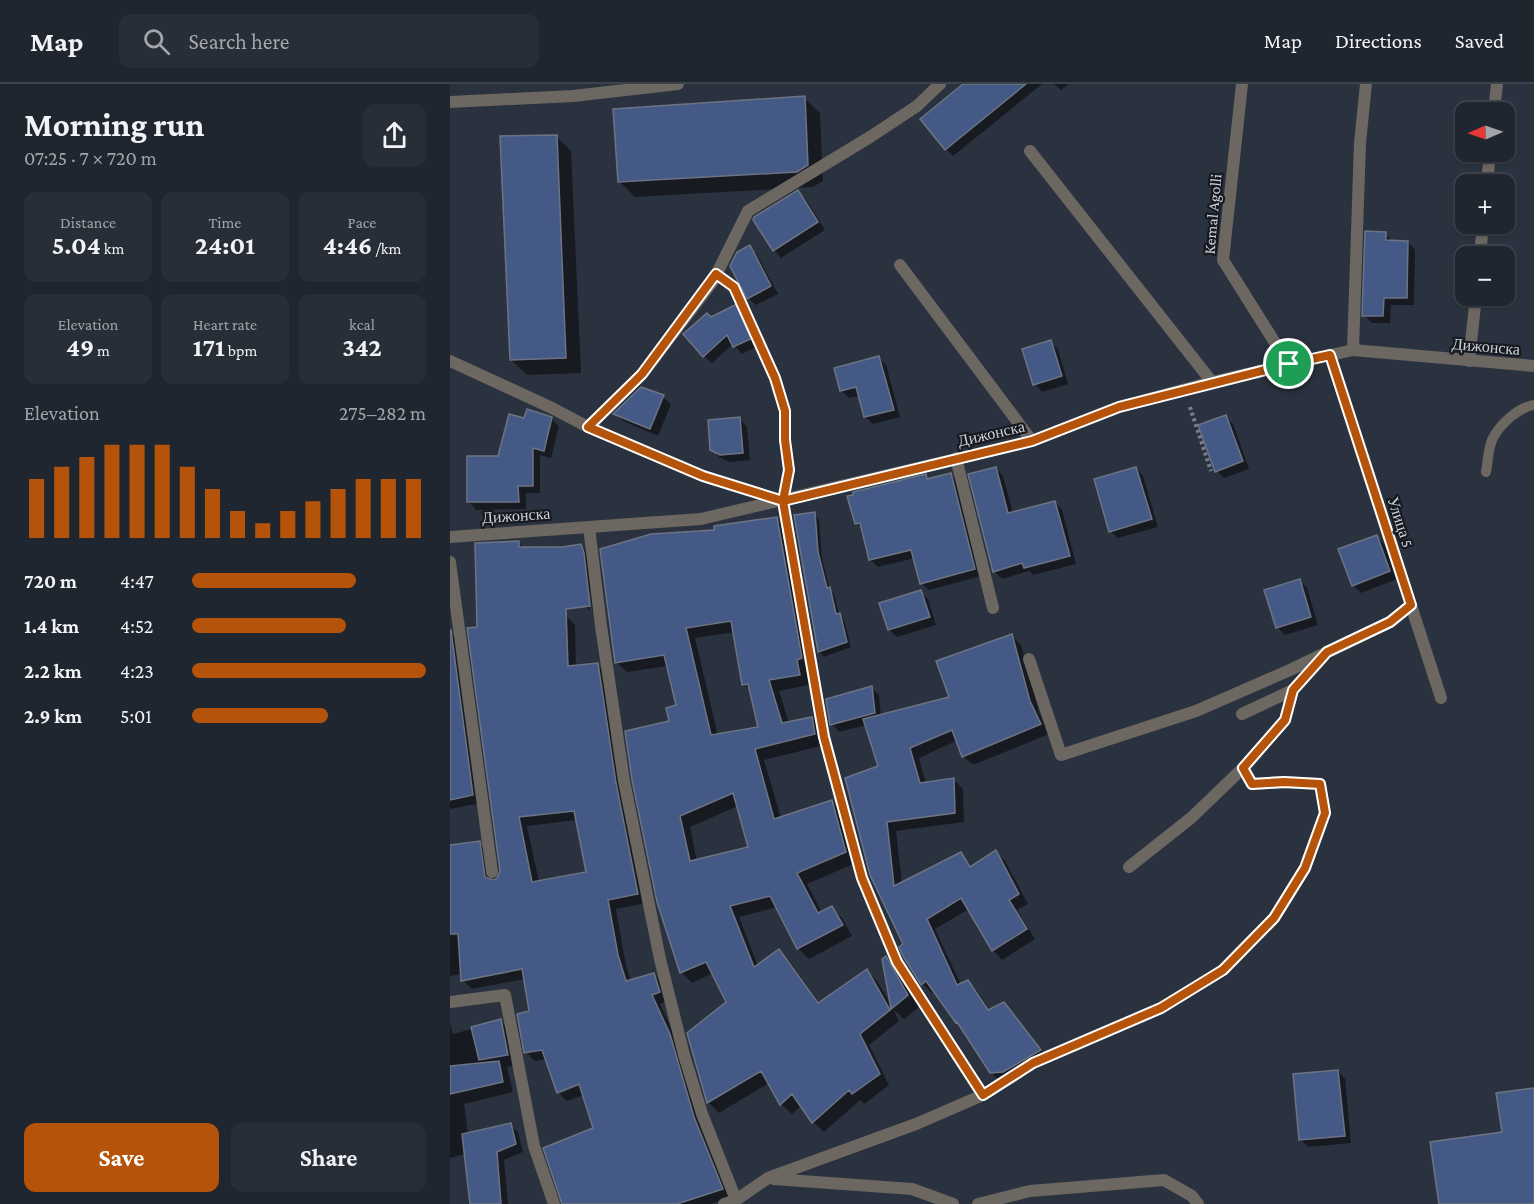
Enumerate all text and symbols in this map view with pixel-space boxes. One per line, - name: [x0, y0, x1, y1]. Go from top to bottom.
- search box: [119, 14, 539, 68]
- icon: search: [140, 25, 173, 58]
- text: Map: [30, 26, 83, 57]
- text: Search here: [188, 29, 289, 54]
- text: Map: [1264, 29, 1302, 53]
- text: Directions: [1335, 29, 1422, 53]
- text: Saved: [1455, 29, 1504, 53]
- north arrow: [1455, 102, 1515, 162]
- map controls: [1455, 102, 1515, 306]
- button: share: [363, 104, 426, 167]
- text: Morning run: [24, 106, 205, 143]
- text: 07:25 · 7 × 720 m: [24, 147, 157, 169]
- street label: Kemal Agolli: [1201, 173, 1225, 255]
- button: +: [1455, 174, 1515, 234]
- text: Distance: [60, 214, 116, 231]
- text: Time: [209, 214, 241, 231]
- text: Pace: [348, 214, 376, 231]
- text: 5.04: [52, 231, 101, 260]
- text: 24:01: [195, 231, 255, 260]
- text: 4:46: [323, 231, 372, 260]
- text: km: [101, 240, 124, 257]
- text: /km: [372, 240, 401, 257]
- button: −: [1455, 246, 1515, 306]
- text: Elevation: [58, 316, 118, 333]
- text: Heart rate: [193, 316, 257, 333]
- text: kcal: [349, 316, 375, 333]
- text: 49: [66, 333, 94, 362]
- text: 171: [193, 333, 225, 362]
- text: 342: [342, 333, 382, 362]
- street label: Дижонска: [1451, 335, 1521, 359]
- pin: [1263, 338, 1314, 389]
- text: m: [94, 342, 110, 359]
- text: bpm: [225, 342, 257, 359]
- icon: arrive: [1272, 347, 1305, 380]
- text: Elevation: [24, 402, 100, 424]
- text: 275–282 m: [339, 402, 426, 424]
- street label: Дижонска: [956, 418, 1027, 450]
- street label: Улица 5: [1383, 495, 1417, 550]
- street label: Дижонска: [481, 505, 551, 527]
- text: 720 m: [24, 570, 77, 592]
- text: 4:47: [120, 570, 154, 592]
- text: 1.4 km: [24, 615, 79, 637]
- text: 4:52: [120, 615, 153, 637]
- text: 2.2 km: [24, 660, 82, 682]
- text: 4:23: [120, 660, 154, 682]
- text: 2.9 km: [24, 705, 82, 727]
- text: 5:01: [120, 705, 152, 727]
- button: Save: [24, 1123, 219, 1192]
- button: Share: [231, 1123, 426, 1192]

